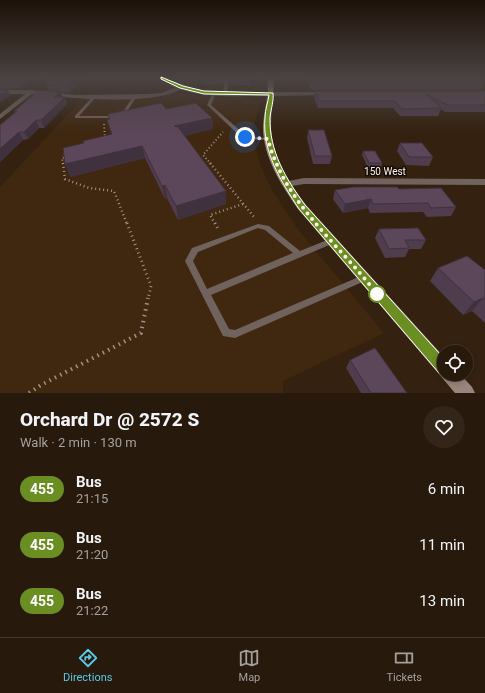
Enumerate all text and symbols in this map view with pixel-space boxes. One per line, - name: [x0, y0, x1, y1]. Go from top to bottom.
- your location: [235, 127, 255, 147]
- street label: 150 West: [364, 166, 406, 177]
- unlabelled marker: [368, 285, 386, 303]
- map controls: [437, 345, 473, 381]
- button: locate: [437, 345, 473, 381]
- button: heart: [423, 406, 465, 448]
- text: Orchard Dr @ 2572 S: [20, 408, 199, 431]
- text: Walk · 2 min · 130 m: [20, 435, 137, 450]
- text: Bus: [76, 473, 102, 491]
- text: 6 min: [428, 480, 465, 498]
- text: 455: [30, 481, 54, 497]
- text: 21:15: [76, 491, 108, 506]
- text: Bus: [76, 529, 102, 547]
- text: 11 min: [419, 536, 465, 554]
- text: 455: [30, 537, 54, 553]
- text: 21:20: [76, 547, 108, 562]
- text: Bus: [76, 585, 102, 603]
- text: 13 min: [419, 592, 465, 610]
- text: 455: [30, 593, 54, 609]
- text: 21:22: [76, 603, 108, 618]
- tab: Directions: [63, 647, 112, 684]
- tab: Map: [238, 647, 260, 684]
- tab: Tickets: [386, 647, 422, 684]

